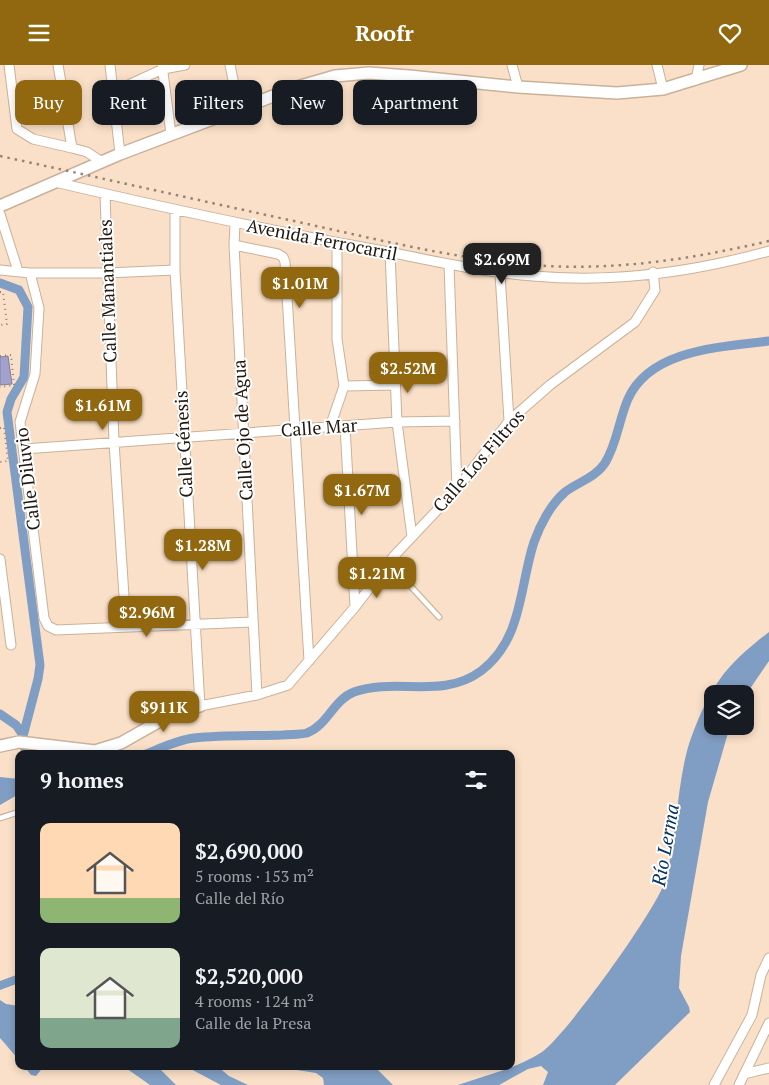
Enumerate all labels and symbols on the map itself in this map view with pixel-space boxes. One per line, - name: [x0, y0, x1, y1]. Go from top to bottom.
- street label: Avenida Ferrocarril: [245, 213, 400, 265]
- street label: Calle Manantiales: [93, 219, 121, 363]
- pin: $2.69M: [461, 243, 543, 285]
- pin: $1.01M: [259, 267, 341, 309]
- pin: $2.52M: [367, 351, 449, 394]
- street label: Calle Ojo de Agua: [226, 359, 258, 501]
- pin: $1.61M: [62, 389, 144, 431]
- street label: Calle Génesis: [168, 390, 198, 498]
- street label: Calle Los Filtros: [427, 404, 530, 517]
- street label: Calle Mar: [280, 412, 358, 442]
- street label: Calle Diluvio: [9, 426, 45, 532]
- pin: $1.67M: [321, 473, 403, 516]
- pin: $1.28M: [162, 529, 244, 571]
- pin: $1.21M: [336, 557, 418, 599]
- pin: $2.96M: [106, 595, 188, 638]
- pin: $911K: [129, 691, 199, 733]
- water label: Río Lerma: [645, 802, 684, 889]

